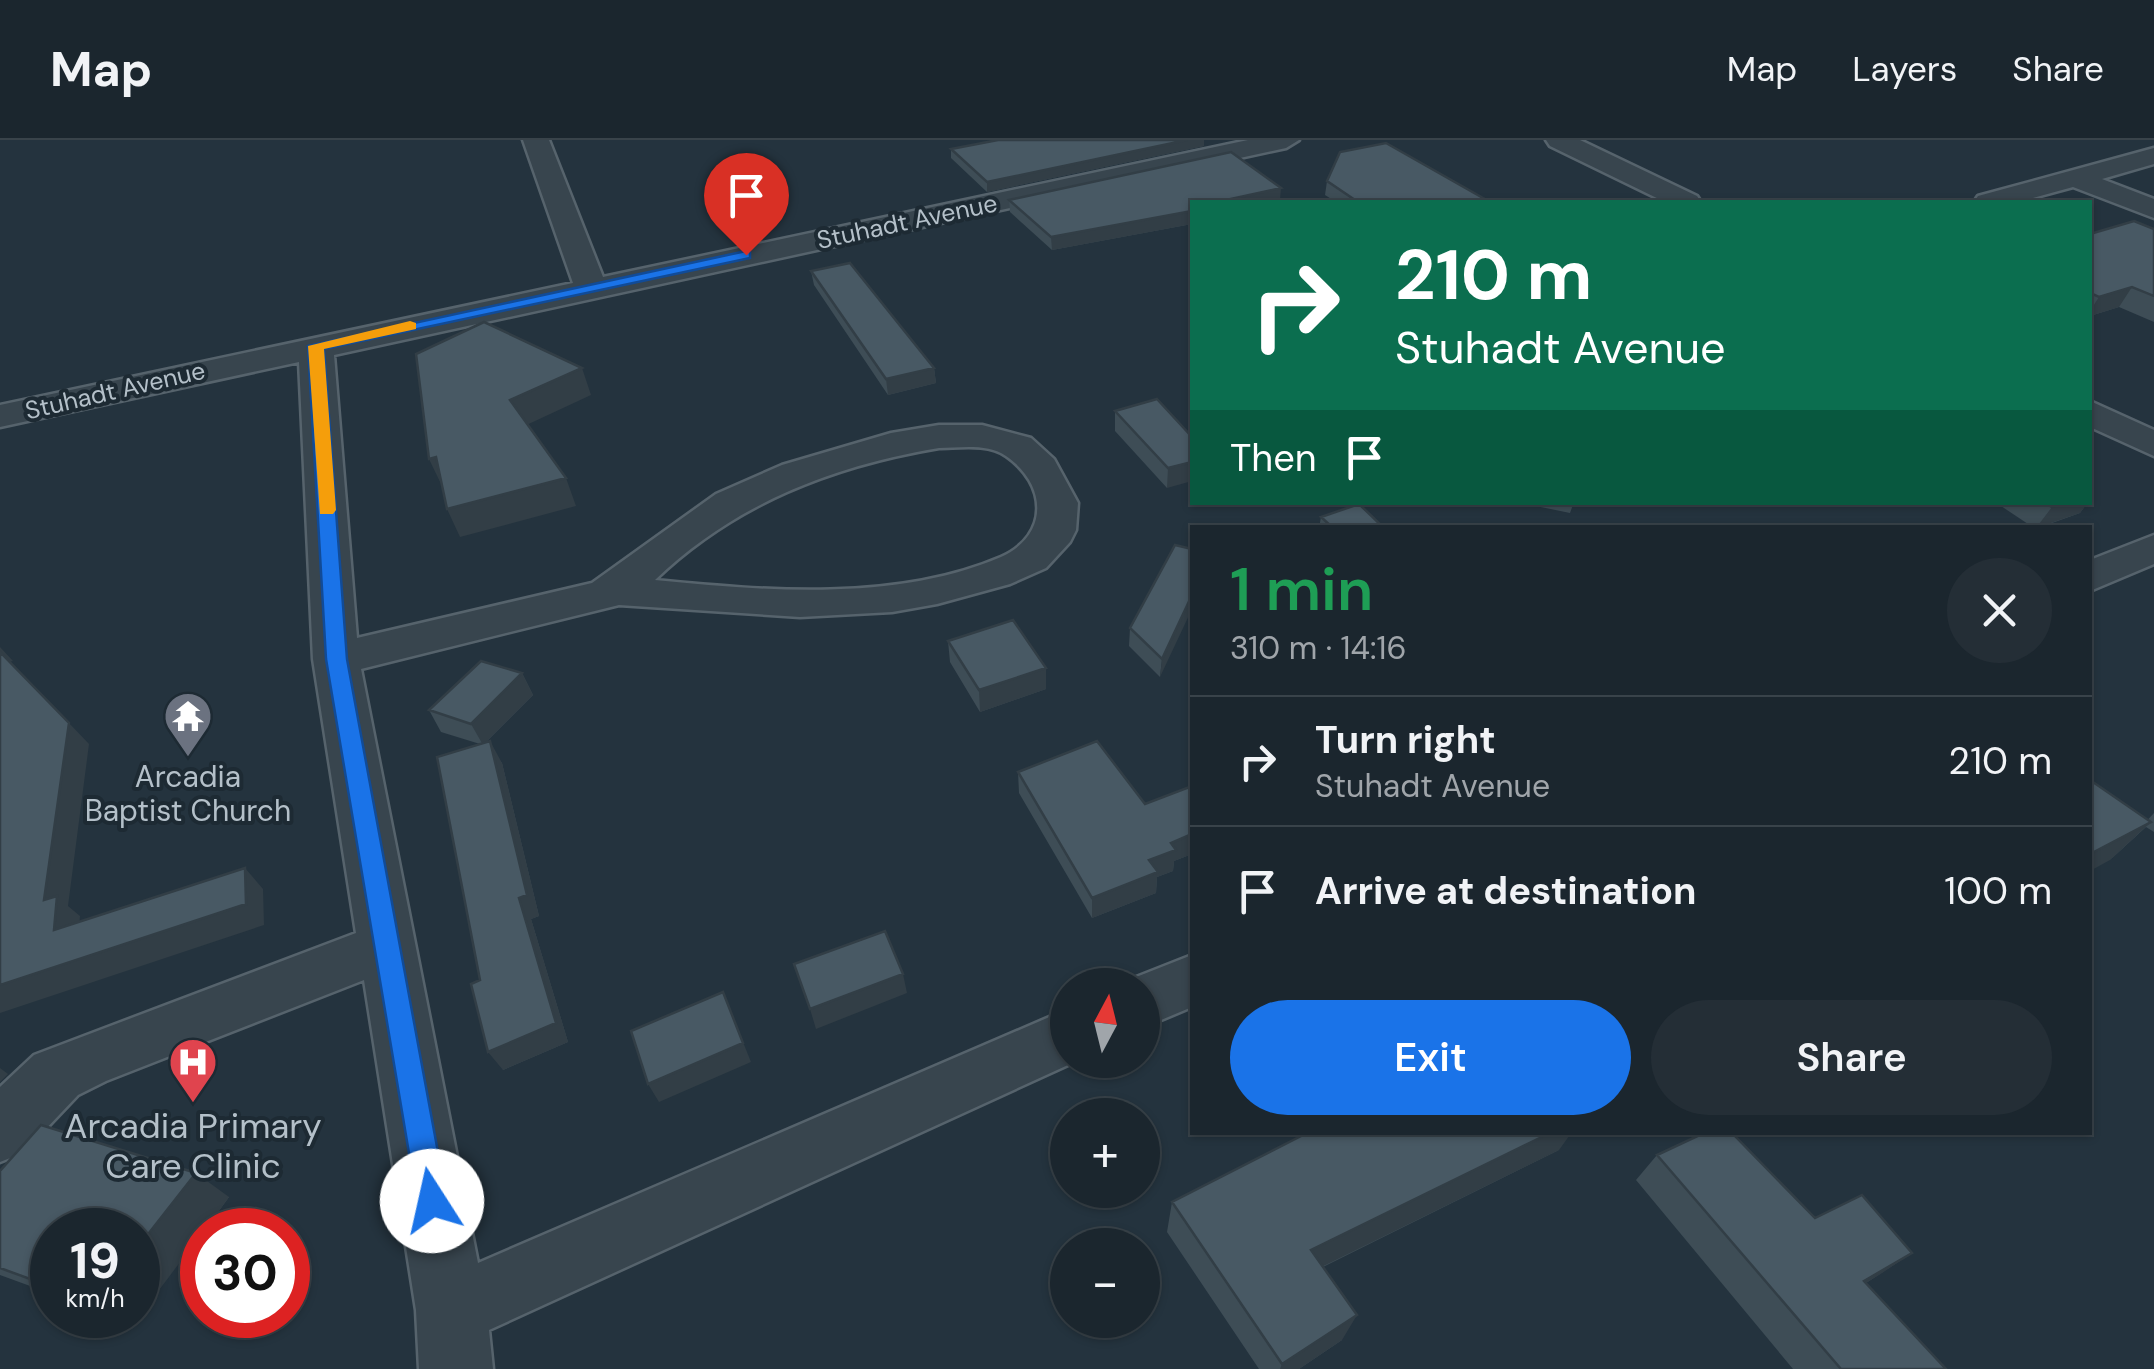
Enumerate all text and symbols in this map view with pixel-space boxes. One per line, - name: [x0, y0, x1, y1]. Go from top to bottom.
- text: Map: [50, 38, 152, 101]
- text: Map: [1727, 46, 1797, 92]
- text: Layers: [1852, 46, 1957, 92]
- text: Share: [2012, 46, 2104, 92]
- pin: [704, 153, 789, 256]
- icon: arrive: [719, 168, 774, 223]
- street label: Stuhadt Avenue: [814, 186, 1000, 257]
- text: 210 m: [1395, 230, 1592, 321]
- icon: right: [1230, 240, 1360, 370]
- text: Stuhadt Avenue: [1395, 318, 1726, 377]
- street label: Stuhadt Avenue: [22, 354, 208, 427]
- icon: arrive: [1337, 430, 1392, 485]
- text: Then: [1230, 433, 1317, 483]
- text: 1 min: [1230, 550, 1373, 629]
- button: close: [1947, 558, 2052, 663]
- text: 310 m · 14:16: [1230, 627, 1407, 669]
- temple icon: Arcadia Baptist Church: [162, 690, 214, 758]
- text: Turn right: [1315, 715, 1496, 765]
- icon: right: [1230, 734, 1285, 789]
- text: 210 m: [1948, 736, 2052, 786]
- place label: Arcadia Baptist Church: [85, 757, 291, 830]
- text: Stuhadt Avenue: [1315, 765, 1550, 807]
- icon: arrive: [1230, 864, 1285, 919]
- text: Arrive at destination: [1315, 866, 1697, 916]
- text: 100 m: [1944, 866, 2052, 916]
- north arrow: [1050, 968, 1160, 1078]
- map controls: [1050, 968, 1160, 1338]
- button: Exit: [1230, 1000, 1631, 1115]
- button: Share: [1651, 1000, 2052, 1115]
- hospital icon: Arcadia Primary Care Clinic: [167, 1036, 219, 1104]
- button: +: [1050, 1098, 1160, 1208]
- place label: Arcadia Primary Care Clinic: [64, 1103, 322, 1189]
- position arrow: [380, 1149, 484, 1253]
- speed limit sign: 30: [180, 1208, 310, 1338]
- text: 19: [70, 1228, 120, 1294]
- button: −: [1050, 1228, 1160, 1338]
- text: km/h: [65, 1282, 125, 1315]

